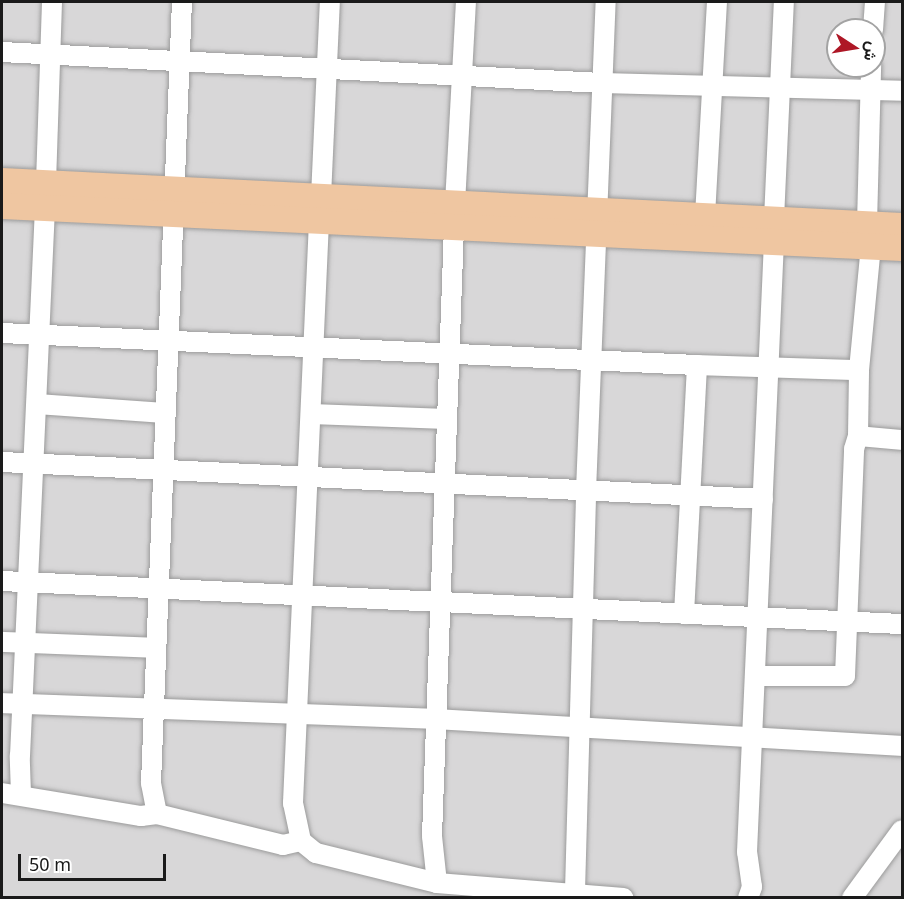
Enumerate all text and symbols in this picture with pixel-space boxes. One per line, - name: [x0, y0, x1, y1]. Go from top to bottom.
- north arrow: [826, 18, 886, 78]
- text: ش: [859, 40, 884, 63]
- scale bar: [21, 842, 170, 880]
- text: 50 m: [29, 852, 71, 876]

